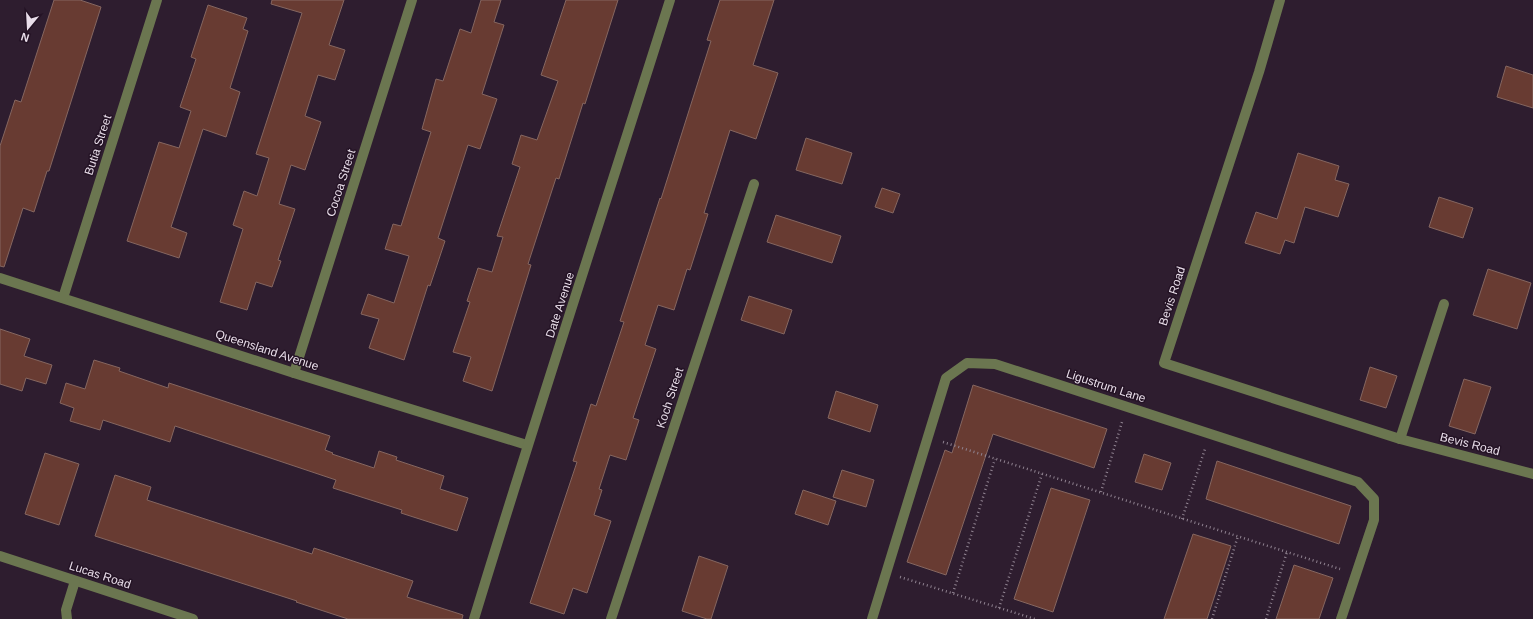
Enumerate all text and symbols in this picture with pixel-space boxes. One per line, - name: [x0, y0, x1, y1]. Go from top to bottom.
- north arrow: [8, 8, 48, 48]
- text: N: [19, 31, 31, 44]
- street label: Butia Street: [82, 112, 115, 177]
- street label: Cocoa Street: [324, 147, 359, 218]
- street label: Bevis Road: [1156, 265, 1188, 327]
- street label: Date Avenue: [543, 270, 577, 340]
- street label: Queensland Avenue: [214, 327, 321, 373]
- street label: Koch Street: [654, 365, 687, 430]
- street label: Ligustrum Lane: [1065, 367, 1148, 406]
- street label: Bevis Road: [1439, 430, 1501, 458]
- street label: Lucas Road: [67, 558, 133, 592]

